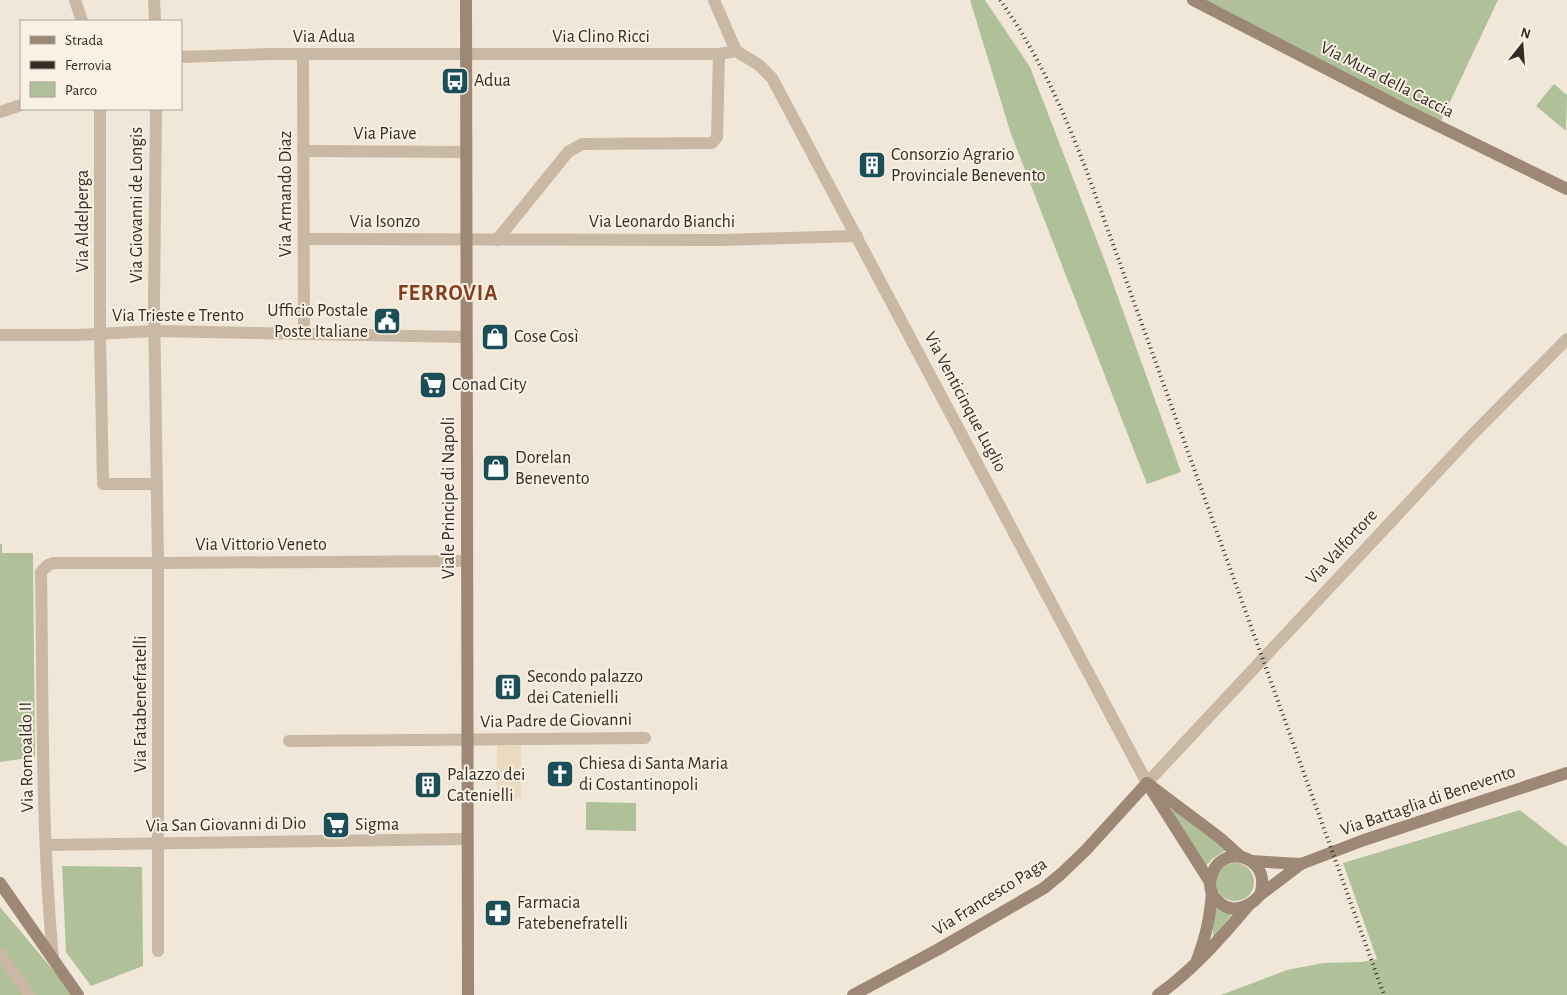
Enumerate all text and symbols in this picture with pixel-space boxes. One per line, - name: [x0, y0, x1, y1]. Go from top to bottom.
- legend: [20, 20, 182, 110]
- north arrow: [1497, 20, 1547, 70]
- text: N: [1519, 25, 1532, 42]
- street label: Via Adua: [293, 28, 355, 46]
- street label: Via Clino Ricci: [552, 28, 650, 46]
- text: Strada: [65, 33, 103, 48]
- street label: Via Mura della Caccia: [1317, 38, 1457, 122]
- text: Ferrovia: [65, 58, 112, 73]
- bus stop icon: Adua: [440, 66, 470, 96]
- place label: Adua: [474, 72, 511, 90]
- text: Parco: [65, 83, 97, 98]
- street label: Via Piave: [353, 125, 417, 143]
- street label: Via Giovanni de Longis: [128, 127, 146, 283]
- street label: Via Armando Diaz: [277, 131, 295, 257]
- place label: Consorzio Agrario Provinciale Benevento: [891, 146, 1046, 185]
- building icon: Consorzio Agrario Provinciale Benevento: [857, 150, 887, 180]
- street label: Via Aldelperga: [74, 170, 92, 272]
- street label: Via Isonzo: [350, 213, 421, 231]
- street label: Via Leonardo Bianchi: [589, 213, 735, 231]
- district label: FERROVIA: [397, 282, 499, 304]
- place label: Ufficio Postale Poste Italiane: [267, 302, 368, 341]
- public building icon: Ufficio Postale Poste Italiane: [372, 306, 402, 336]
- street label: Via Trieste e Trento: [112, 307, 244, 325]
- shop icon: Cose Così: [480, 322, 510, 352]
- place label: Cose Così: [514, 328, 579, 346]
- street label: Via Venticinque Luglio: [920, 329, 1010, 475]
- supermarket icon: Conad City: [418, 370, 448, 400]
- place label: Conad City: [452, 376, 527, 394]
- street label: Viale Principe di Napoli: [440, 417, 458, 579]
- place label: Dorelan Benevento: [515, 449, 590, 488]
- shop icon: Dorelan Benevento: [481, 453, 511, 483]
- street label: Via Valfortore: [1303, 506, 1381, 588]
- street label: Via Vittorio Veneto: [195, 536, 327, 554]
- street label: Via Fatabenefratelli: [132, 635, 150, 773]
- place label: Secondo palazzo dei Catenielli: [527, 668, 643, 707]
- building icon: Secondo palazzo dei Catenielli: [493, 672, 523, 702]
- street label: Via Romoaldo II: [17, 702, 37, 812]
- street label: Via Padre de Giovanni: [480, 711, 632, 731]
- place label: Chiesa di Santa Maria di Costantinopoli: [579, 755, 728, 794]
- church icon: Chiesa di Santa Maria di Costantinopoli: [545, 759, 575, 789]
- street label: Via Battaglia di Benevento: [1338, 763, 1518, 839]
- place label: Palazzo dei Catenielli: [447, 766, 525, 805]
- building icon: Palazzo dei Catenielli: [413, 770, 443, 800]
- supermarket icon: Sigma: [321, 810, 351, 840]
- street label: Via San Giovanni di Dio: [145, 815, 307, 835]
- place label: Sigma: [355, 816, 399, 834]
- street label: Via Francesco Paga: [930, 855, 1050, 939]
- place label: Farmacia Fatebenefratelli: [517, 894, 628, 933]
- pharmacy icon: Farmacia Fatebenefratelli: [483, 898, 513, 928]

